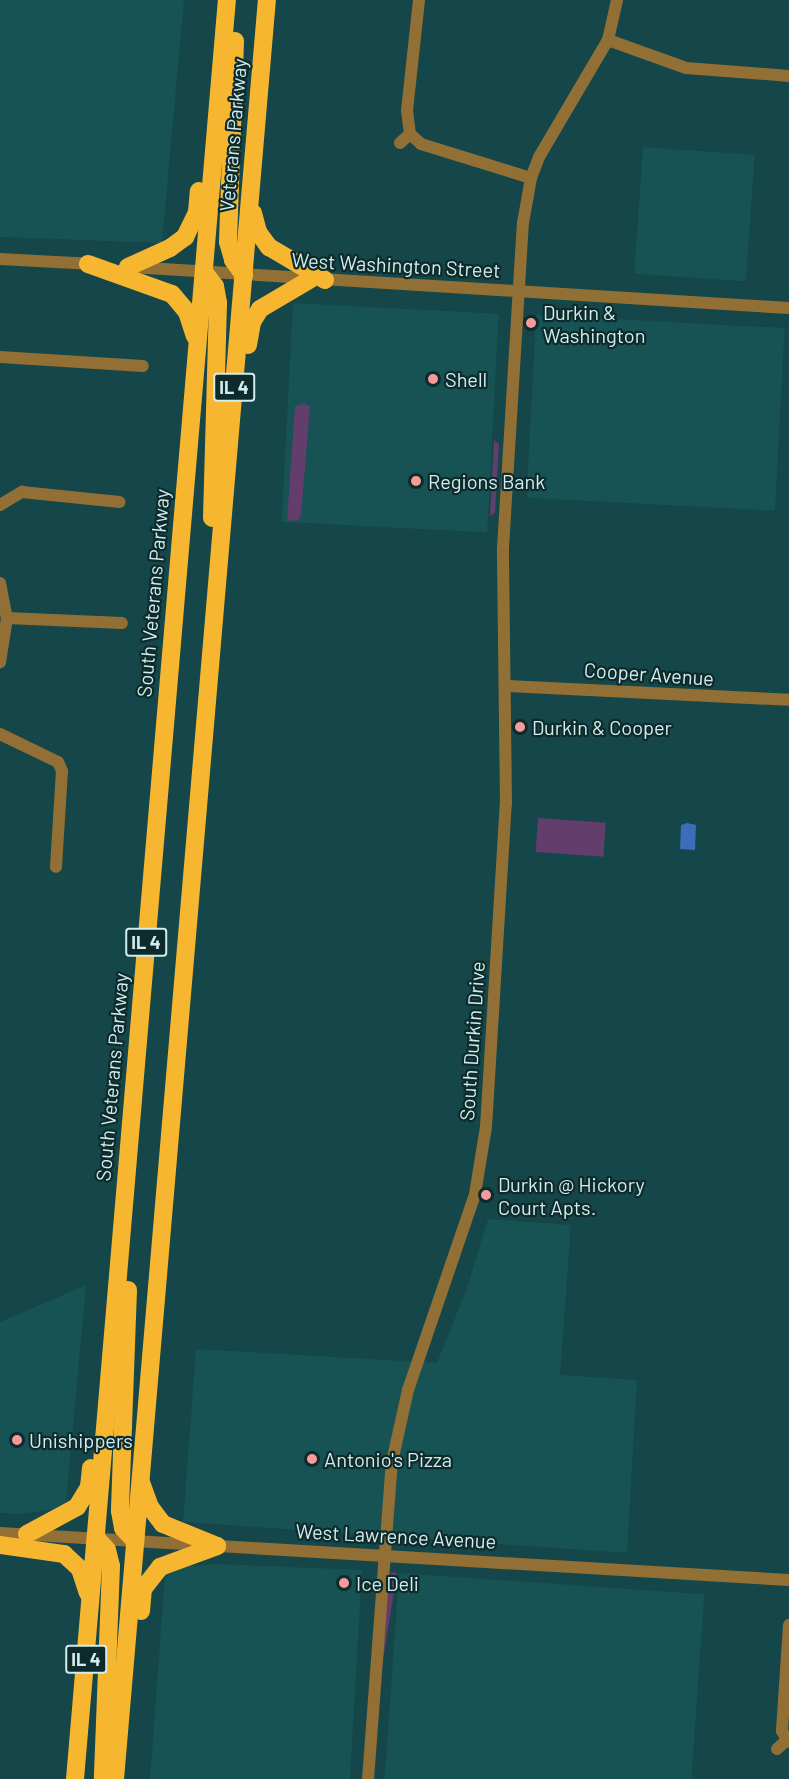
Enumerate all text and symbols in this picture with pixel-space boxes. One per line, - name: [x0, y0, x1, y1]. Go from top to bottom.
- street label: Veterans Parkway: [214, 57, 252, 213]
- street label: West Washington Street: [291, 248, 501, 282]
- place label: Durkin & Washington: [543, 300, 645, 347]
- marker: Durkin & Washington: [524, 316, 538, 330]
- place label: Shell: [445, 367, 487, 391]
- road number: IL 4: [213, 372, 255, 402]
- marker: Shell: [426, 372, 440, 386]
- place label: Regions Bank: [428, 469, 545, 493]
- marker: Regions Bank: [409, 474, 423, 488]
- street label: South Veterans Parkway: [132, 488, 174, 698]
- street label: Cooper Avenue: [583, 657, 715, 691]
- place label: Durkin & Cooper: [532, 715, 672, 739]
- marker: Durkin & Cooper: [513, 720, 527, 734]
- road number: IL 4: [125, 927, 167, 957]
- street label: South Durkin Drive: [454, 960, 490, 1122]
- street label: South Veterans Parkway: [91, 972, 133, 1182]
- place label: Durkin @ Hickory Court Apts.: [498, 1172, 645, 1219]
- marker: Durkin @ Hickory Court Apts.: [479, 1188, 493, 1202]
- place label: Unishippers: [29, 1428, 133, 1452]
- marker: Unishippers: [10, 1433, 24, 1447]
- place label: Antonio's Pizza: [324, 1447, 452, 1471]
- marker: Antonio's Pizza: [305, 1452, 319, 1466]
- street label: West Lawrence Avenue: [295, 1519, 497, 1553]
- place label: Ice Deli: [356, 1571, 419, 1595]
- marker: Ice Deli: [337, 1576, 351, 1590]
- road number: IL 4: [65, 1644, 107, 1674]

